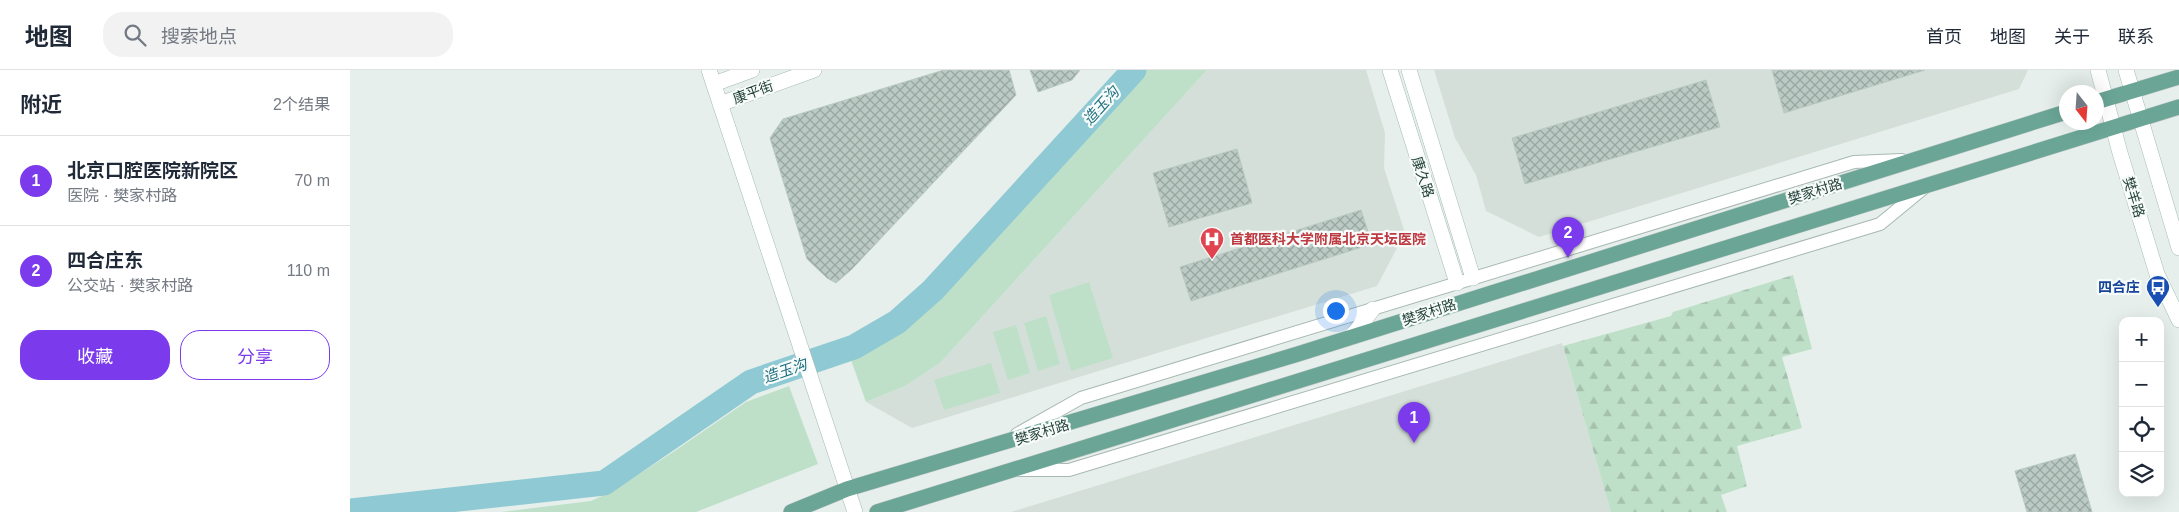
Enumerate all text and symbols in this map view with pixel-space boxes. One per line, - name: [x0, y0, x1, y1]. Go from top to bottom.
- search box: [103, 12, 453, 57]
- icon: search: [121, 21, 149, 49]
- text: 地图: [25, 23, 73, 50]
- text: 搜索地点: [161, 26, 237, 47]
- text: 首页: [1926, 27, 1962, 47]
- text: 地图: [1990, 27, 2026, 47]
- text: 关于: [2054, 27, 2090, 47]
- text: 联系: [2118, 27, 2154, 47]
- street label: 康平街: [731, 77, 775, 107]
- water label: 造玉沟: [1079, 82, 1123, 128]
- north arrow: [2059, 85, 2104, 130]
- text: 附近: [20, 93, 62, 116]
- text: 2个结果: [273, 96, 330, 113]
- street label: 康久路: [1409, 155, 1437, 199]
- text: 北京口腔医院新院区: [67, 160, 238, 181]
- text: 1: [32, 172, 40, 189]
- text: 70 m: [294, 172, 330, 189]
- street label: 樊家村路: [1786, 175, 1844, 207]
- street label: 樊羊路: [2120, 175, 2148, 219]
- text: 医院 · 樊家村路: [67, 187, 177, 204]
- pin: 2: [1552, 217, 1584, 258]
- hospital icon: 首都医科大学附属北京天坛医院: [1199, 226, 1225, 260]
- place label: 首都医科大学附属北京天坛医院: [1230, 231, 1426, 247]
- text: 四合庄东: [67, 250, 143, 271]
- text: 2: [32, 262, 40, 279]
- text: 110 m: [287, 262, 330, 279]
- bus stop icon: 四合庄: [2145, 274, 2171, 308]
- text: 公交站 · 樊家村路: [67, 277, 193, 294]
- place label: 四合庄: [2098, 279, 2140, 295]
- street label: 樊家村路: [1400, 296, 1458, 328]
- your location: [1323, 298, 1349, 324]
- map controls: [2119, 317, 2164, 497]
- button: +: [2119, 317, 2164, 362]
- button: 收藏: [20, 330, 170, 380]
- button: 分享: [180, 330, 330, 380]
- water label: 造玉沟: [761, 355, 811, 386]
- button: −: [2119, 362, 2164, 407]
- pin: 1: [1398, 402, 1430, 443]
- button: locate: [2119, 407, 2164, 452]
- street label: 樊家村路: [1013, 416, 1071, 448]
- button: layers: [2119, 452, 2164, 497]

